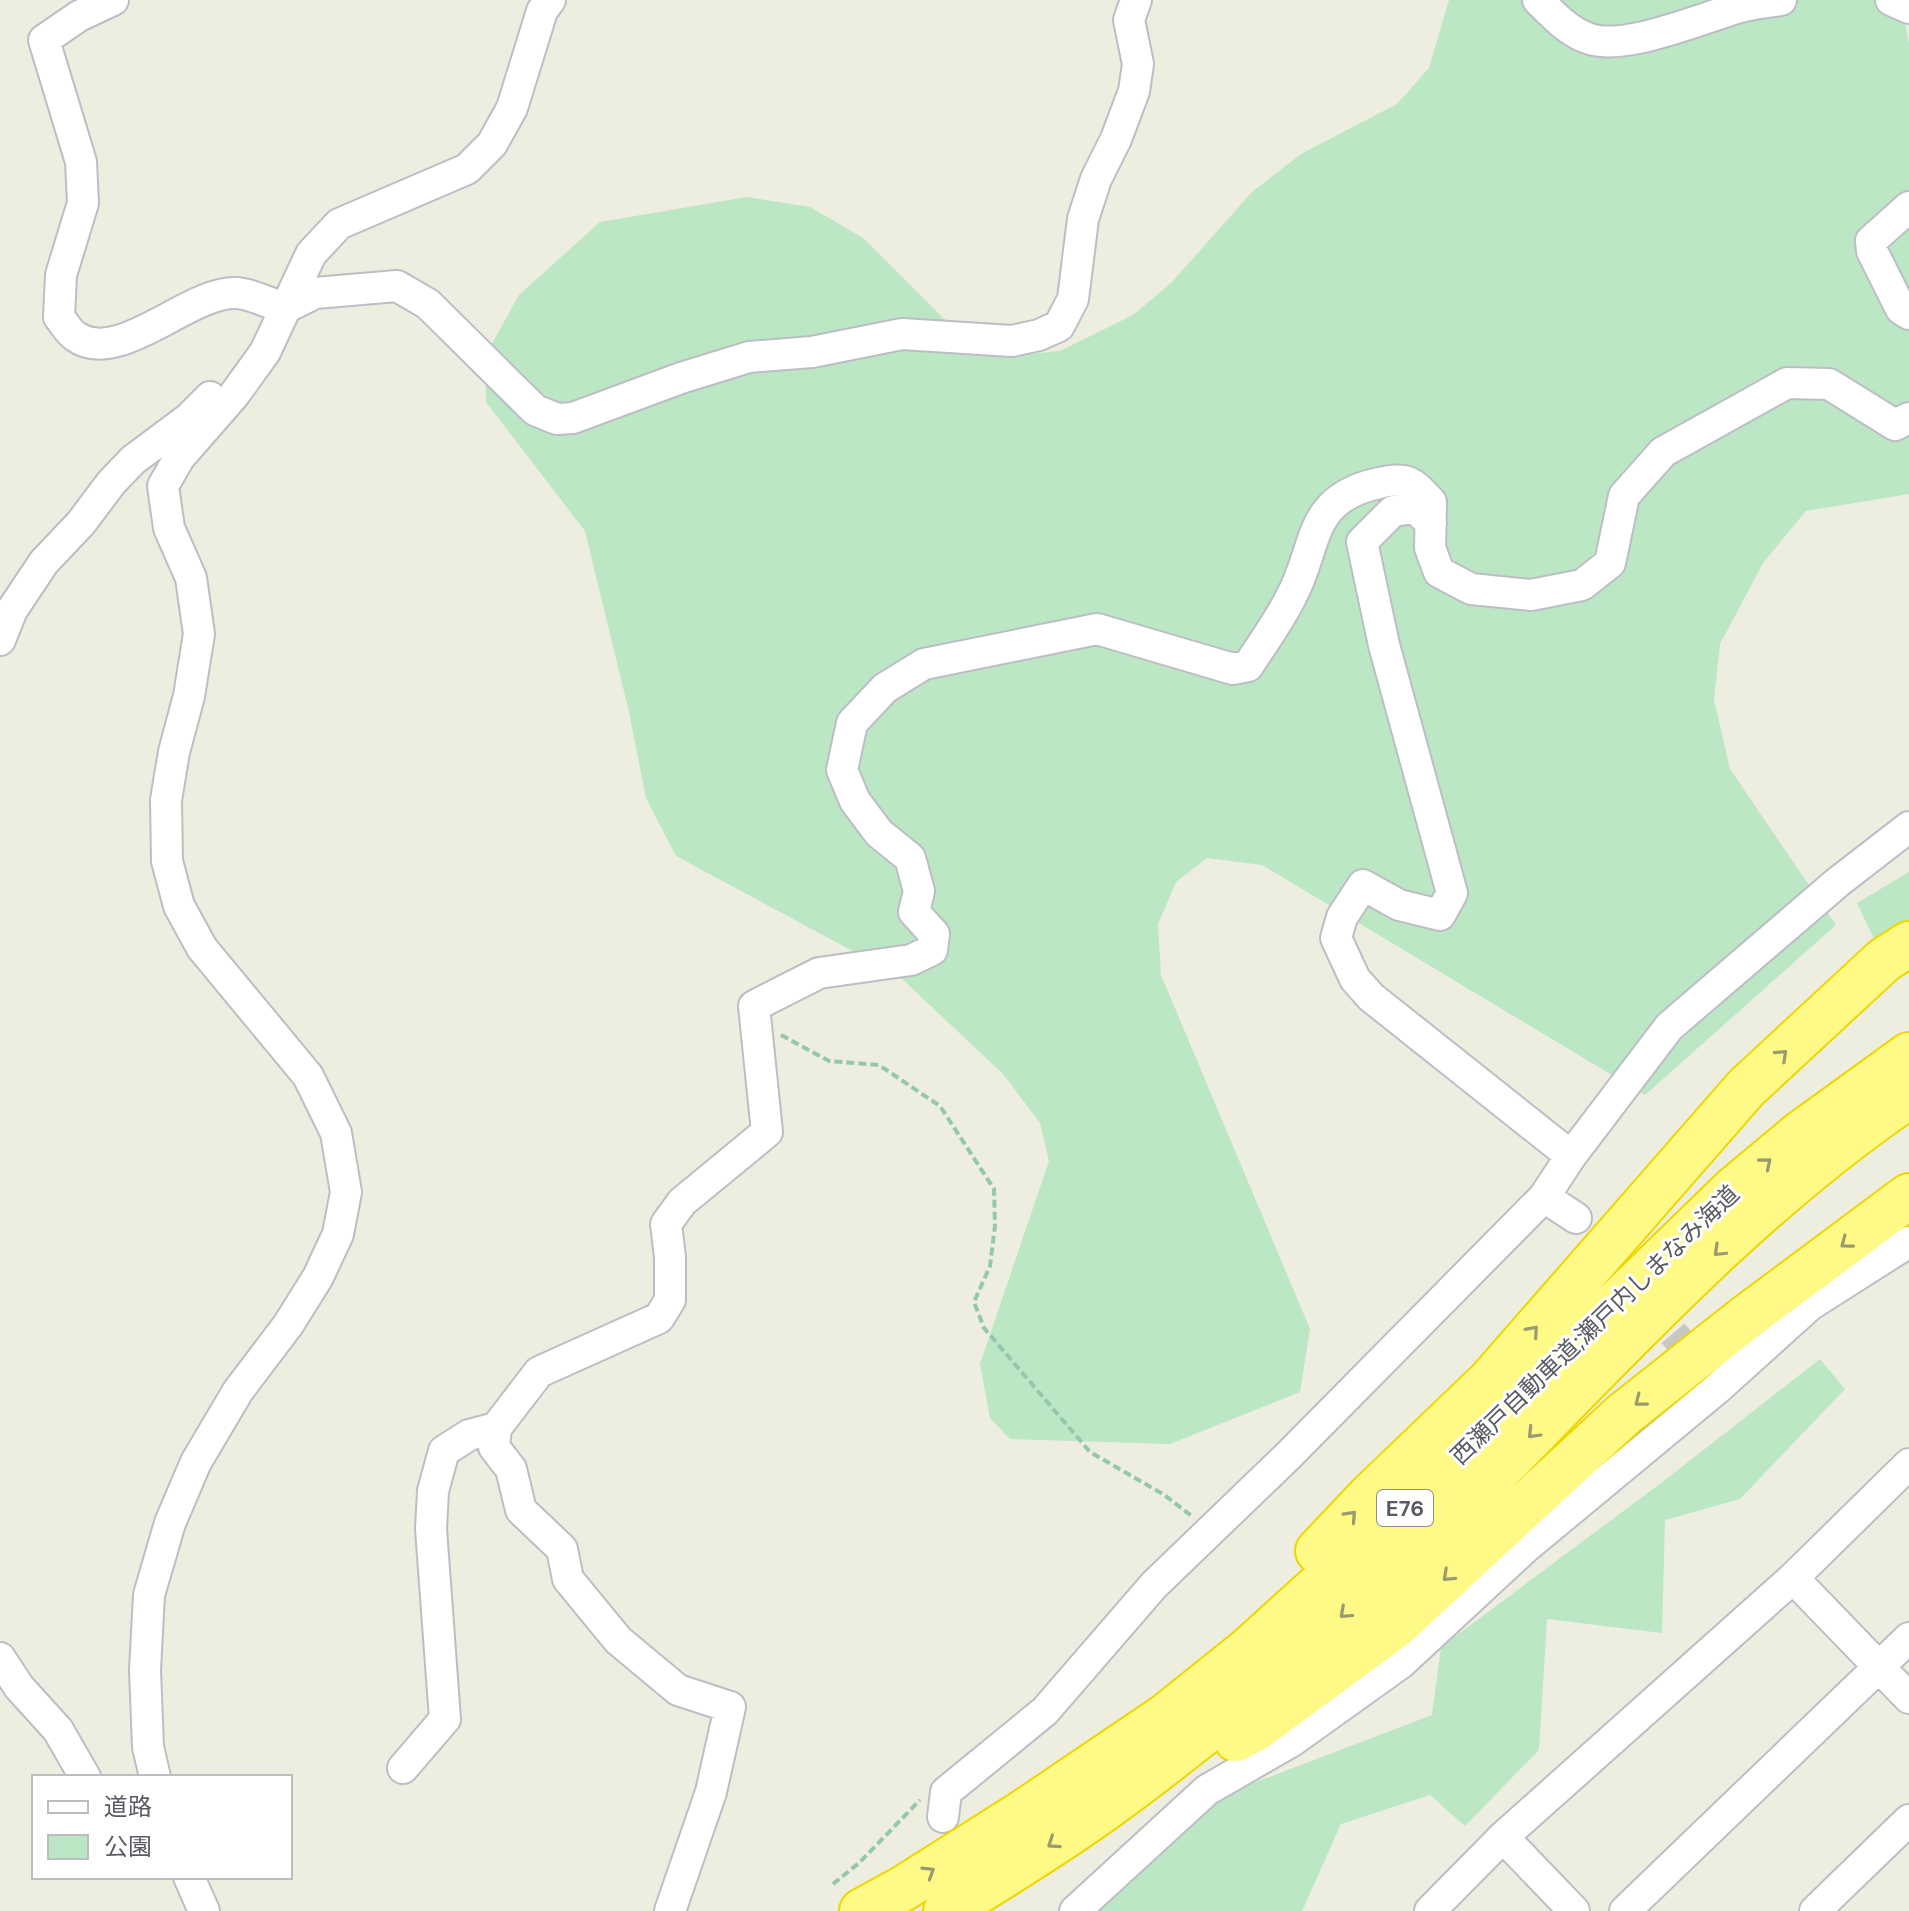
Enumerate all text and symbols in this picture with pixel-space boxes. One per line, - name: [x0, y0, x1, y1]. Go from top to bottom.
- one-way arrow: [1772, 1050, 1787, 1064]
- one-way arrow: [1756, 1158, 1771, 1173]
- street label: 西瀬戸自動車道;瀬戸内しまなみ海道: [1444, 1178, 1745, 1471]
- one-way arrow: [1841, 1233, 1855, 1247]
- one-way arrow: [1714, 1242, 1728, 1257]
- one-way arrow: [1524, 1326, 1538, 1341]
- one-way arrow: [1635, 1391, 1649, 1406]
- one-way arrow: [1528, 1424, 1542, 1438]
- road number: E76: [1377, 1490, 1433, 1526]
- one-way arrow: [1341, 1511, 1356, 1525]
- one-way arrow: [1443, 1567, 1457, 1582]
- one-way arrow: [1340, 1603, 1355, 1618]
- legend: [32, 1775, 292, 1879]
- text: 道路: [104, 1791, 152, 1822]
- text: 公園: [104, 1831, 152, 1862]
- one-way arrow: [1048, 1833, 1062, 1848]
- one-way arrow: [921, 1867, 935, 1882]

